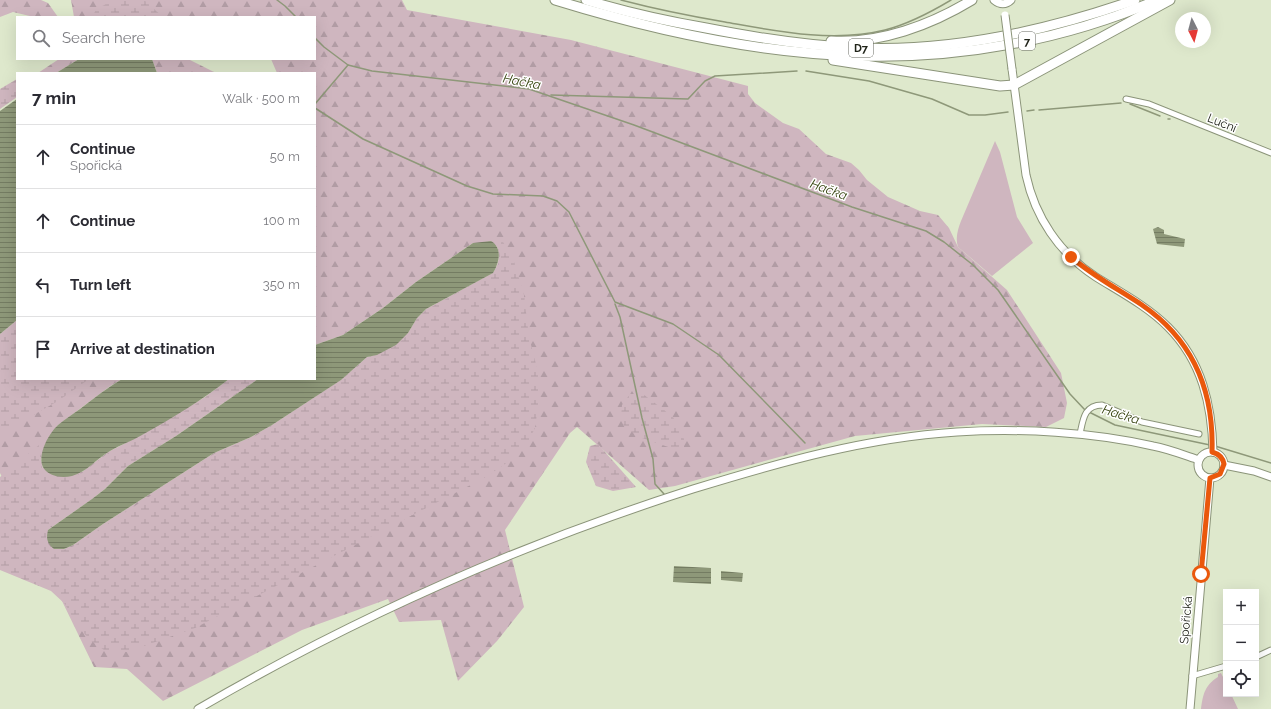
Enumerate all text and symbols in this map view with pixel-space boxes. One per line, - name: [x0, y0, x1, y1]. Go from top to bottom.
- north arrow: [1175, 12, 1211, 48]
- search box: [16, 16, 316, 60]
- icon: search: [30, 27, 52, 49]
- text: Search here: [62, 29, 145, 47]
- road number: 7: [1019, 32, 1035, 50]
- road number: D7: [849, 39, 873, 57]
- water label: Hačka: [502, 70, 542, 93]
- text: 7 min: [32, 88, 76, 108]
- text: Walk · 500 m: [222, 91, 300, 106]
- street label: Luční: [1205, 111, 1239, 135]
- text: Continue: [70, 140, 135, 158]
- icon: ahead: [32, 146, 54, 168]
- text: 50 m: [270, 149, 300, 164]
- text: Spořická: [70, 158, 122, 173]
- water label: Hačka: [808, 176, 850, 203]
- icon: ahead: [32, 210, 54, 232]
- text: Continue: [70, 212, 135, 230]
- text: 100 m: [263, 213, 300, 228]
- route end: [1062, 248, 1080, 266]
- icon: left: [32, 274, 54, 296]
- text: Turn left: [70, 276, 131, 294]
- text: 350 m: [263, 277, 300, 292]
- icon: arrive: [32, 338, 54, 360]
- text: Arrive at destination: [70, 340, 215, 358]
- water label: Hačka: [1100, 402, 1142, 427]
- route start: [1192, 565, 1210, 583]
- map controls: [1223, 589, 1259, 697]
- button: +: [1223, 589, 1259, 625]
- street label: Spořická: [1177, 595, 1195, 645]
- button: −: [1223, 625, 1259, 661]
- button: locate: [1223, 661, 1259, 697]

